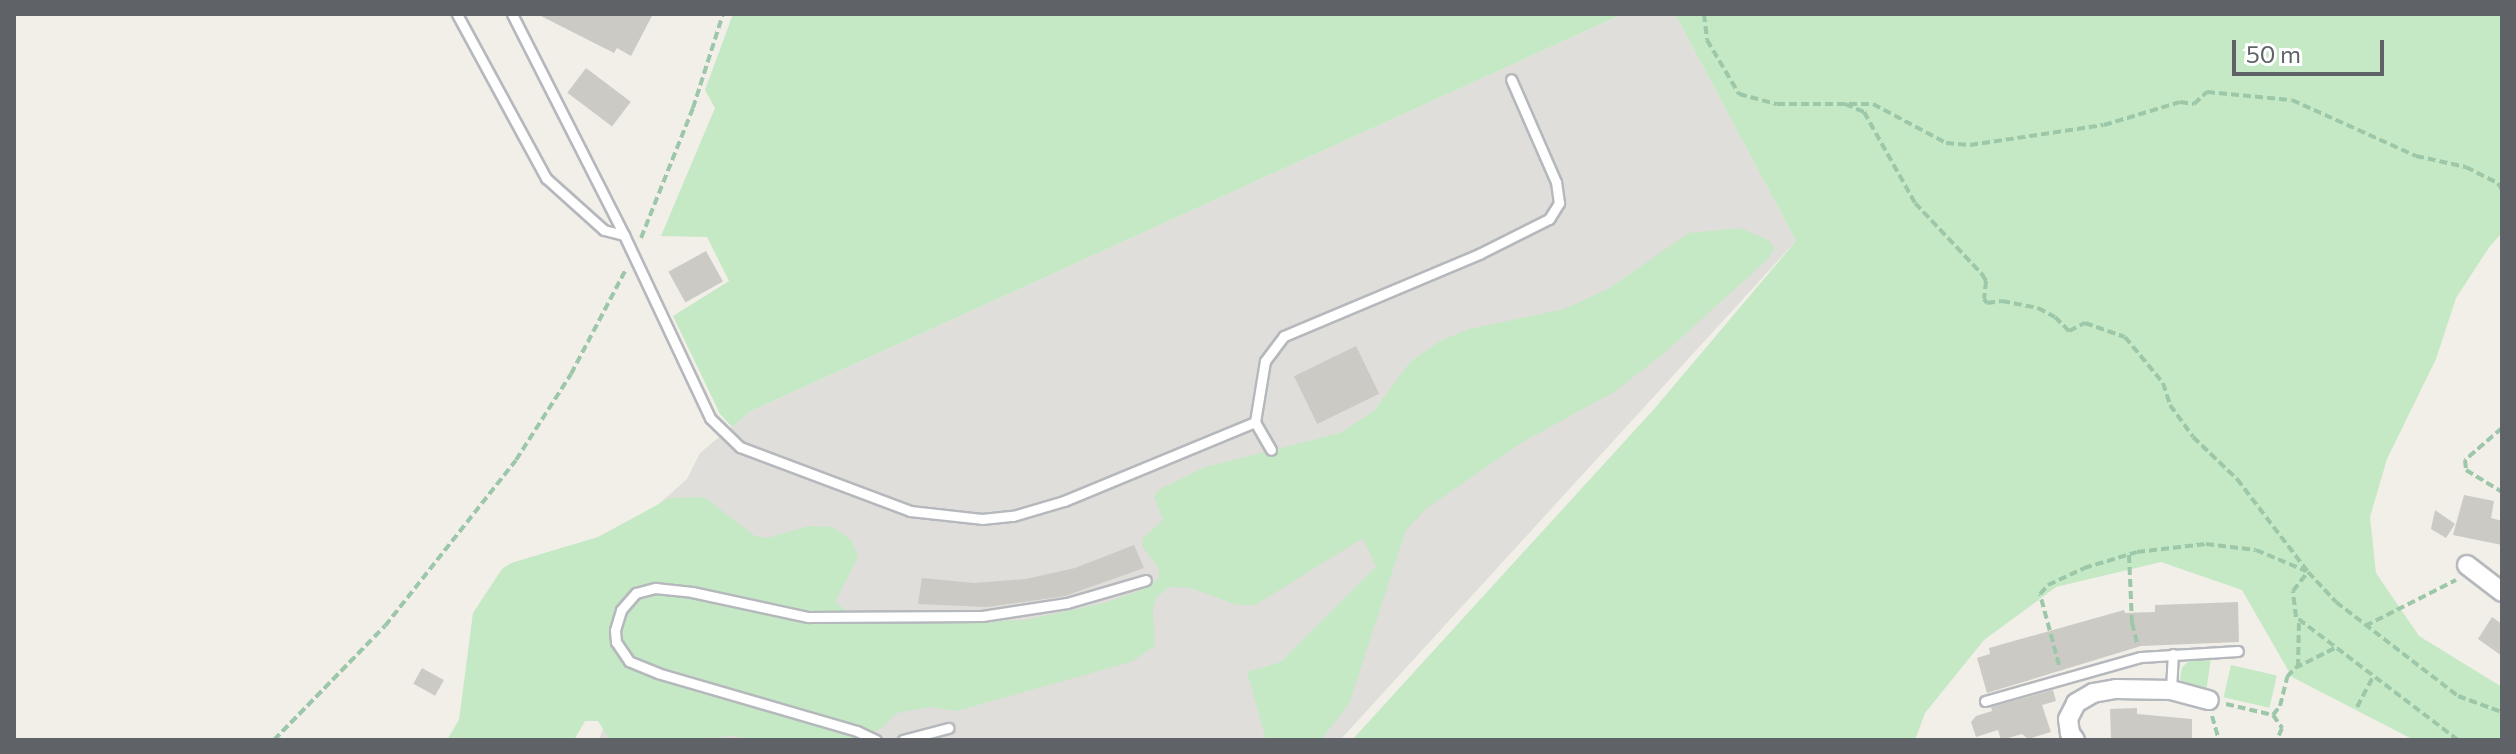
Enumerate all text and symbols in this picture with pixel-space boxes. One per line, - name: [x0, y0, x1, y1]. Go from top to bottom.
- scale bar: [2236, 24, 2388, 74]
- text: 50 m: [2246, 39, 2301, 68]

